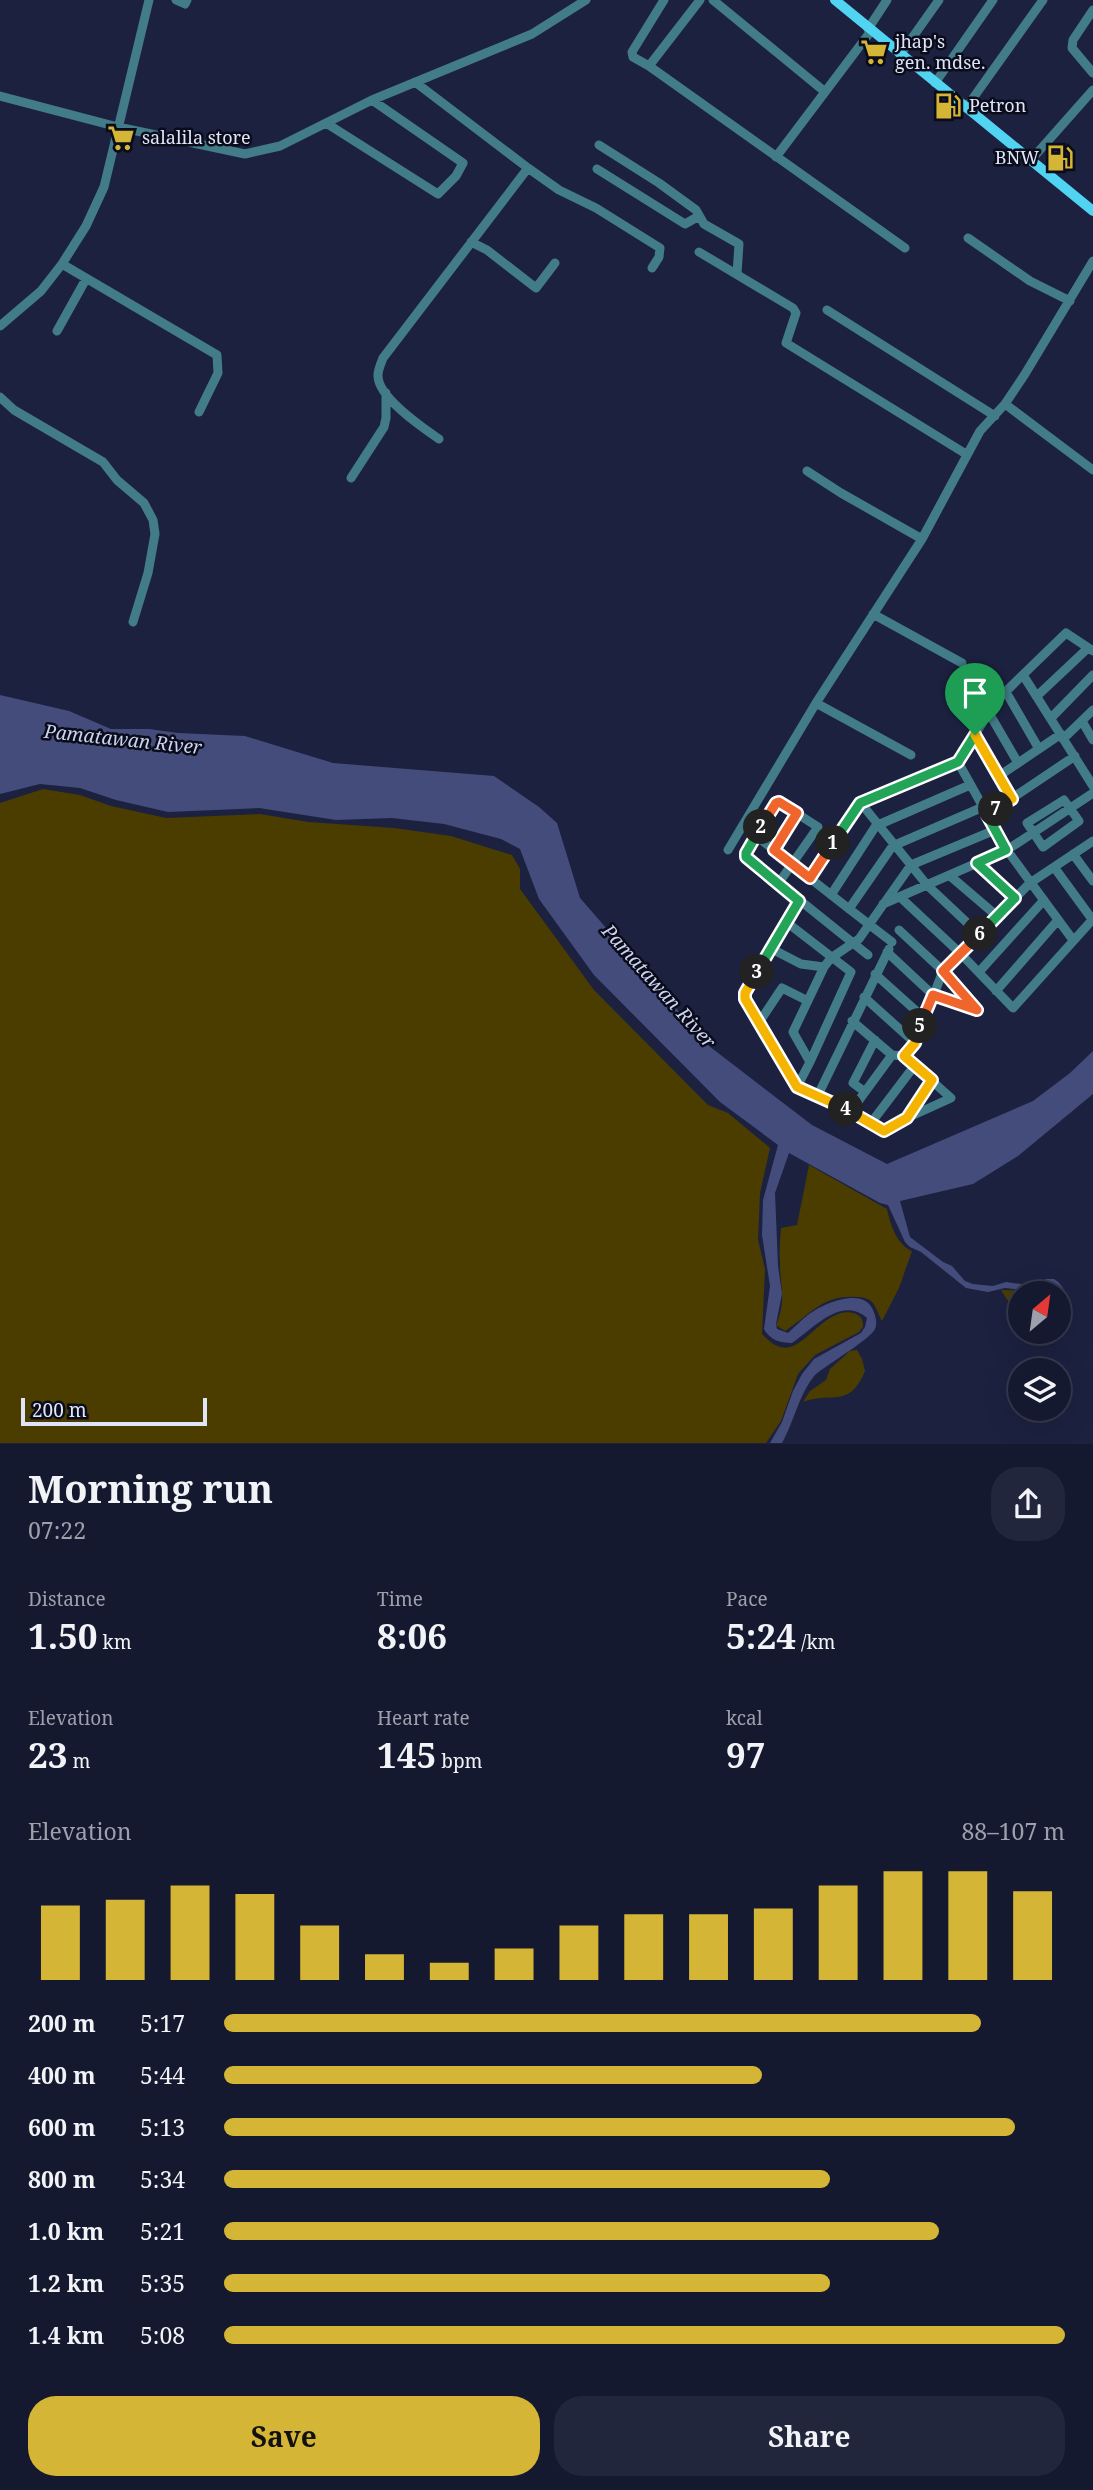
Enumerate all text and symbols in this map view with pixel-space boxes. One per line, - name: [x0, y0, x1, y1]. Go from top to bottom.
- place label: jhap's gen. mdse.: [894, 29, 985, 74]
- supermarket icon: jhap's gen. mdse.: [859, 37, 889, 67]
- fuel station icon: Petron: [933, 91, 963, 121]
- place label: Petron: [969, 93, 1027, 117]
- supermarket icon: salalila store: [106, 123, 136, 153]
- place label: salalila store: [142, 125, 251, 149]
- fuel station icon: BNW: [1045, 143, 1075, 173]
- place label: BNW: [995, 145, 1039, 169]
- pin: [945, 663, 1005, 735]
- icon: arrive: [956, 674, 994, 712]
- water label: Pamatawan River: [42, 718, 203, 760]
- pin: 7: [978, 792, 1014, 826]
- text: 7: [990, 795, 1001, 821]
- pin: 2: [744, 810, 778, 844]
- text: 2: [755, 813, 766, 839]
- pin: 1: [816, 826, 850, 860]
- text: 1: [827, 829, 838, 855]
- pin: 6: [962, 916, 998, 951]
- water label: Pamatawan River: [596, 918, 722, 1054]
- text: 6: [974, 920, 985, 946]
- pin: 3: [740, 954, 774, 990]
- text: 3: [751, 958, 762, 984]
- pin: 5: [902, 1009, 937, 1044]
- text: 5: [914, 1012, 925, 1038]
- pin: 4: [828, 1092, 864, 1126]
- text: 4: [840, 1095, 851, 1121]
- north arrow: [1008, 1281, 1071, 1344]
- map controls: [1008, 1281, 1071, 1421]
- button: layers: [1008, 1358, 1071, 1421]
- scale bar: [21, 1394, 206, 1426]
- text: 200 m: [32, 1397, 87, 1423]
- text: Morning run: [28, 1462, 273, 1514]
- button: share: [991, 1467, 1065, 1541]
- text: 07:22: [28, 1514, 86, 1546]
- text: Distance: [28, 1586, 106, 1612]
- text: Time: [377, 1586, 423, 1612]
- text: Pace: [726, 1586, 768, 1612]
- text: 1.50: [28, 1612, 98, 1659]
- text: 8:06: [377, 1612, 447, 1659]
- text: 5:24: [726, 1612, 796, 1659]
- text: km: [98, 1629, 132, 1655]
- text: /km: [796, 1629, 835, 1655]
- text: Elevation: [28, 1705, 114, 1731]
- text: Heart rate: [377, 1705, 470, 1731]
- text: kcal: [726, 1705, 763, 1731]
- text: 23: [28, 1731, 68, 1778]
- text: 145: [377, 1731, 436, 1778]
- text: 97: [726, 1731, 766, 1778]
- text: m: [68, 1748, 90, 1774]
- text: bpm: [436, 1748, 483, 1774]
- text: Elevation: [28, 1815, 132, 1847]
- text: 88–107 m: [962, 1815, 1065, 1847]
- text: 200 m: [28, 2007, 96, 2039]
- text: 5:17: [140, 2007, 185, 2039]
- text: 400 m: [28, 2059, 96, 2091]
- text: 5:44: [140, 2059, 185, 2091]
- text: 600 m: [28, 2111, 96, 2143]
- text: 5:13: [140, 2111, 185, 2143]
- text: 800 m: [28, 2163, 96, 2195]
- text: 5:34: [140, 2163, 185, 2195]
- text: 1.0 km: [28, 2215, 104, 2247]
- text: 5:21: [140, 2215, 185, 2247]
- text: 1.2 km: [28, 2267, 104, 2299]
- text: 5:35: [140, 2267, 185, 2299]
- text: 1.4 km: [28, 2319, 104, 2351]
- text: 5:08: [140, 2319, 185, 2351]
- button: Save: [28, 2396, 540, 2476]
- button: Share: [554, 2396, 1065, 2476]

